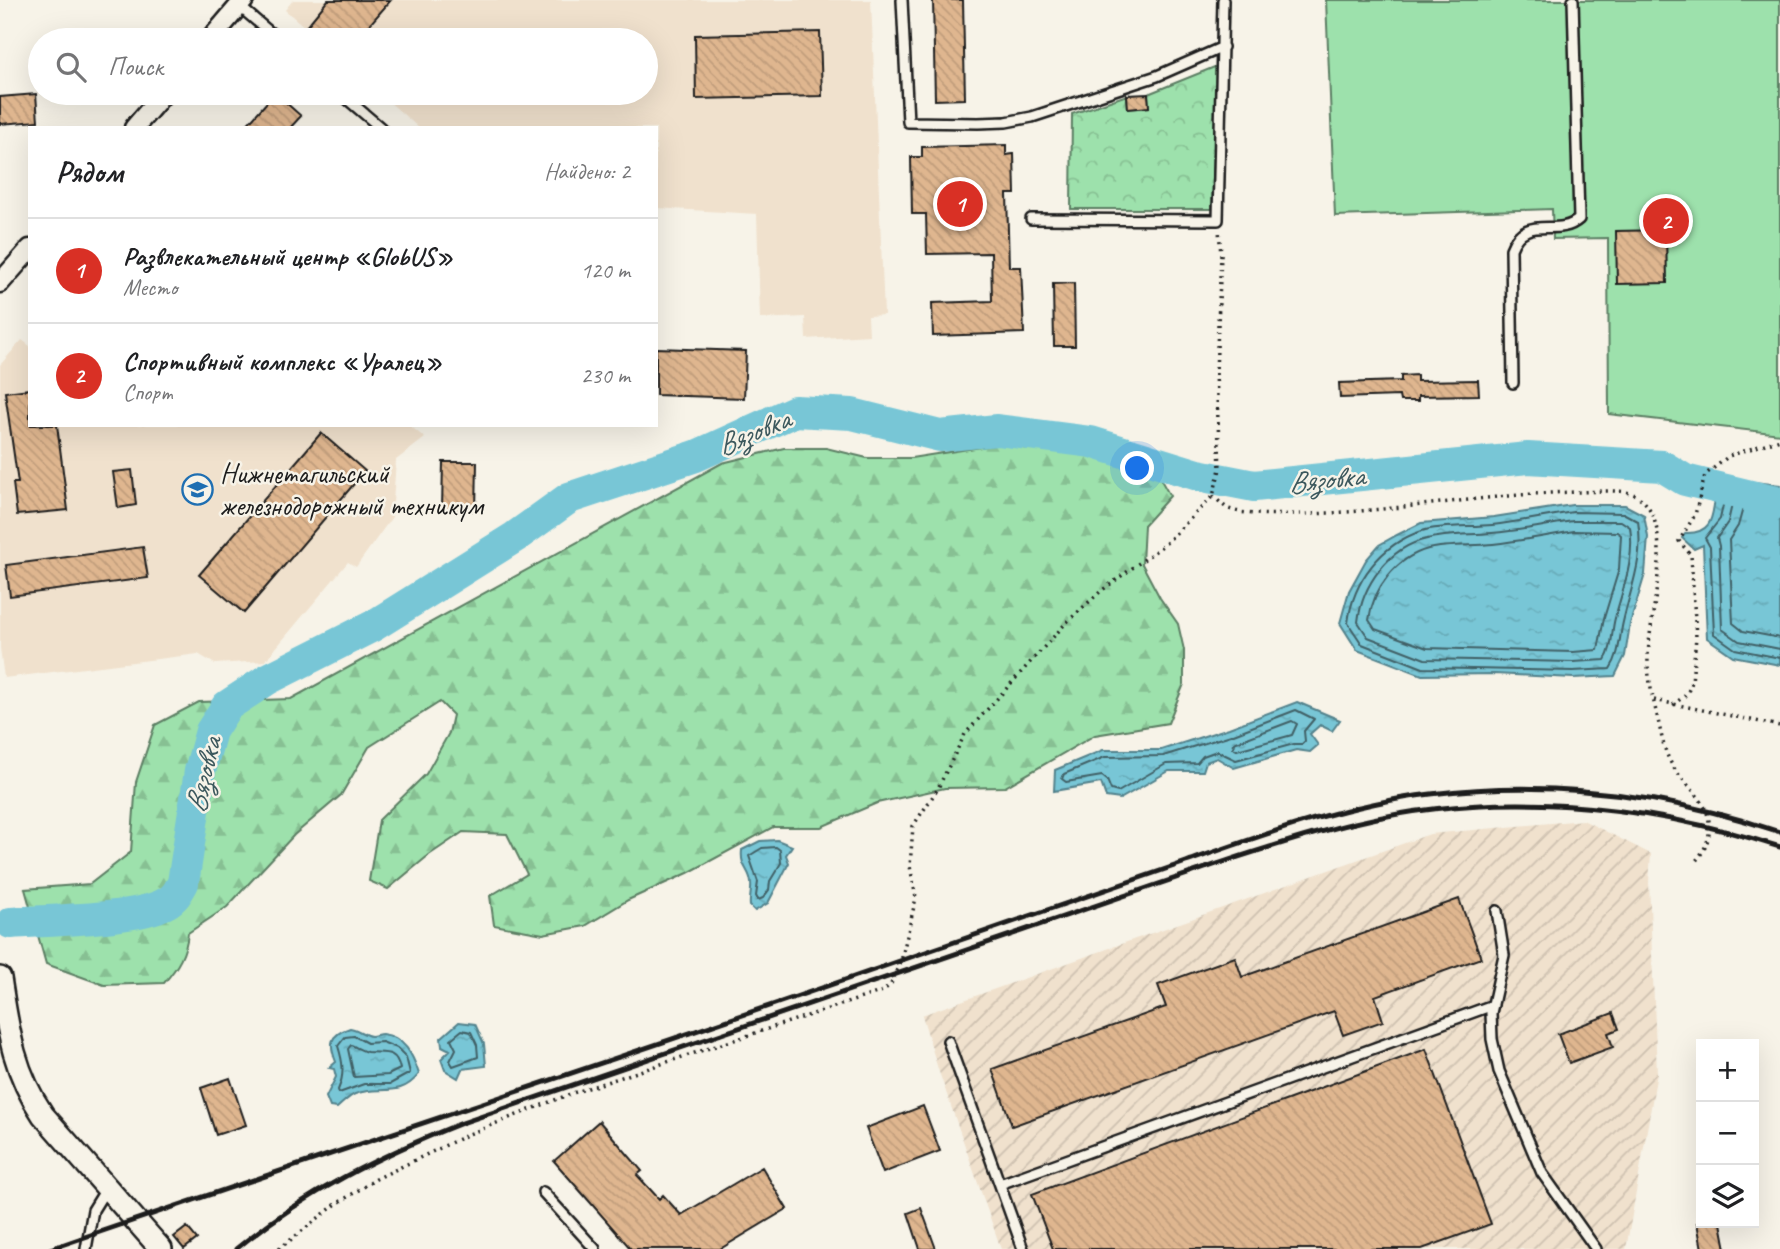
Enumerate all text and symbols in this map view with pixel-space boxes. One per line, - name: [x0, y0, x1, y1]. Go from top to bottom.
- search box: [28, 28, 658, 105]
- icon: search: [52, 48, 90, 86]
- text: Поиск: [108, 50, 163, 83]
- text: Рядом: [56, 153, 123, 191]
- text: Найдено: 2: [544, 157, 630, 186]
- pin: 1: [937, 178, 983, 230]
- pin: 2: [1643, 195, 1689, 247]
- text: Развлекательный центр «GlobUS»: [123, 240, 453, 273]
- text: 1: [74, 256, 84, 285]
- text: 120 m: [581, 256, 630, 285]
- text: Место: [123, 273, 177, 302]
- text: Спортивный комплекс «Уралец»: [123, 345, 442, 378]
- text: 2: [74, 361, 84, 390]
- text: 230 m: [581, 361, 630, 390]
- text: Спорт: [123, 378, 173, 407]
- water label: Вязовка: [711, 398, 799, 464]
- your location: [1120, 451, 1154, 485]
- place label: Нижнетагильский железнодорожный техникум: [220, 456, 485, 523]
- water label: Вязовка: [1286, 456, 1369, 502]
- school or university icon: Нижнетагильский железнодорожный техникум: [180, 472, 214, 506]
- water label: Вязовка: [176, 730, 231, 816]
- map controls: [1696, 1039, 1759, 1228]
- button: +: [1696, 1039, 1759, 1102]
- button: −: [1696, 1102, 1759, 1165]
- button: layers: [1696, 1165, 1759, 1228]

